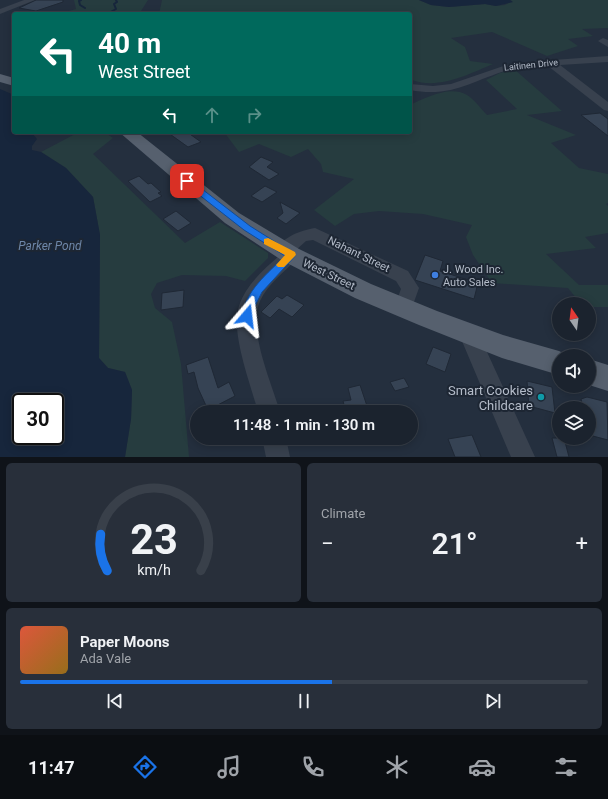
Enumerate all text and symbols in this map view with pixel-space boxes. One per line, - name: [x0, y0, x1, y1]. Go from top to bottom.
- text: 40 m: [98, 27, 161, 60]
- icon: left: [32, 28, 84, 80]
- street label: Laitinen Drive: [504, 57, 559, 73]
- text: West Street: [98, 61, 190, 82]
- icon: left: [159, 104, 181, 126]
- icon: ahead: [201, 104, 223, 126]
- icon: right: [243, 104, 265, 126]
- pin: [170, 164, 204, 198]
- icon: arrive: [176, 170, 198, 192]
- street label: Nahant Street: [326, 234, 392, 275]
- water label: Parker Pond: [18, 239, 82, 253]
- street label: West Street: [301, 256, 357, 293]
- place label: J. Wood Inc. Auto Sales: [443, 263, 504, 289]
- marker: J. Wood Inc. Auto Sales: [430, 270, 440, 280]
- position arrow: [226, 295, 268, 337]
- north arrow: [552, 297, 596, 341]
- map controls: [552, 297, 596, 445]
- button: sound: [552, 349, 596, 393]
- place label: Smart Cookies Childcare: [448, 383, 533, 413]
- marker: Smart Cookies Childcare: [536, 392, 546, 402]
- speed limit sign: 30: [12, 393, 64, 445]
- button: layers: [552, 401, 596, 445]
- text: 11:48 · 1 min · 130 m: [233, 416, 375, 434]
- text: Climate: [321, 506, 365, 521]
- text: 23: [130, 514, 177, 563]
- text: 21°: [432, 526, 477, 561]
- text: −: [321, 531, 334, 556]
- text: +: [576, 531, 588, 556]
- text: km/h: [137, 561, 170, 577]
- text: Paper Moons: [80, 633, 170, 651]
- text: Ada Vale: [80, 651, 131, 666]
- icon: previous: [104, 690, 126, 712]
- icon: pause: [293, 690, 315, 712]
- icon: next: [482, 690, 504, 712]
- icon: directions: [131, 753, 159, 781]
- icon: music: [215, 753, 243, 781]
- icon: phone: [299, 753, 327, 781]
- icon: climate: [383, 753, 411, 781]
- icon: car: [468, 753, 496, 781]
- icon: filters: [552, 753, 580, 781]
- text: 11:47: [28, 757, 75, 778]

